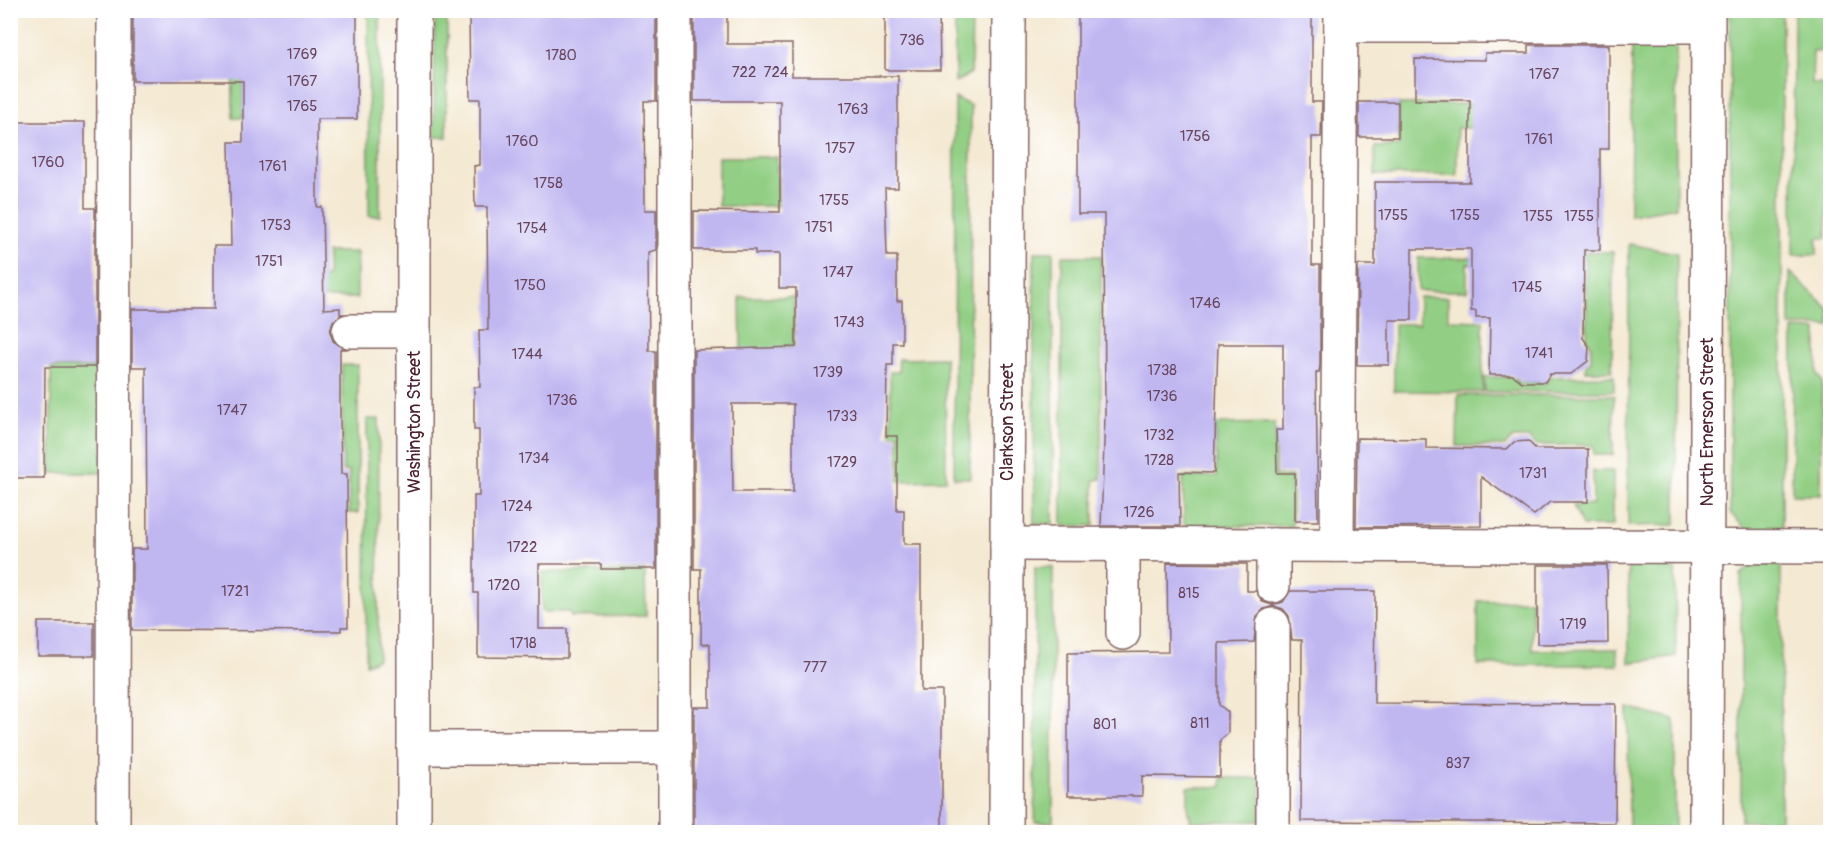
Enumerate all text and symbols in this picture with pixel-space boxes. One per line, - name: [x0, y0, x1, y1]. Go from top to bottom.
- house number: 736: [899, 31, 925, 50]
- house number: 1769: [287, 45, 317, 64]
- house number: 1780: [545, 46, 577, 65]
- house number: 722: [732, 63, 756, 82]
- house number: 724: [763, 63, 789, 82]
- house number: 1767: [1529, 65, 1559, 84]
- house number: 1767: [287, 72, 317, 91]
- house number: 1765: [287, 97, 317, 116]
- house number: 1763: [838, 100, 868, 119]
- house number: 1756: [1180, 127, 1210, 146]
- house number: 1761: [1525, 130, 1553, 149]
- house number: 1760: [506, 132, 538, 151]
- house number: 1757: [825, 139, 855, 158]
- house number: 1760: [32, 153, 64, 172]
- house number: 1761: [259, 157, 287, 176]
- house number: 1758: [533, 174, 563, 193]
- house number: 1755: [819, 191, 849, 210]
- house number: 1755: [1378, 206, 1408, 225]
- house number: 1755: [1450, 206, 1480, 225]
- house number: 1755: [1523, 207, 1553, 226]
- house number: 1755: [1564, 207, 1594, 226]
- house number: 1753: [261, 216, 291, 235]
- house number: 1751: [805, 218, 833, 237]
- house number: 1754: [517, 219, 548, 238]
- house number: 1751: [255, 252, 283, 271]
- house number: 1747: [823, 263, 853, 282]
- house number: 1750: [514, 276, 546, 295]
- house number: 1745: [1512, 278, 1542, 297]
- house number: 1746: [1189, 294, 1221, 313]
- house number: 1743: [834, 313, 864, 332]
- street label: North Emerson Street: [1696, 337, 1719, 506]
- house number: 1741: [1525, 344, 1553, 363]
- house number: 1744: [511, 345, 543, 364]
- street label: Washington Street: [403, 350, 426, 493]
- house number: 1738: [1147, 361, 1177, 380]
- street label: Clarkson Street: [996, 362, 1019, 481]
- house number: 1739: [813, 363, 843, 382]
- house number: 1736: [1147, 387, 1177, 406]
- house number: 1736: [547, 391, 577, 410]
- house number: 1747: [217, 401, 247, 420]
- house number: 1733: [827, 407, 857, 426]
- house number: 1732: [1144, 426, 1174, 445]
- house number: 1734: [519, 449, 550, 468]
- house number: 1728: [1144, 451, 1174, 470]
- house number: 1729: [827, 453, 857, 472]
- house number: 1731: [1519, 464, 1547, 483]
- house number: 1724: [502, 497, 533, 516]
- house number: 1726: [1124, 503, 1154, 522]
- house number: 1722: [507, 538, 537, 557]
- house number: 1720: [488, 576, 520, 595]
- house number: 1721: [221, 582, 249, 601]
- house number: 815: [1178, 584, 1200, 603]
- house number: 1719: [1559, 615, 1587, 634]
- house number: 1718: [509, 634, 537, 653]
- house number: 777: [803, 658, 827, 677]
- house number: 811: [1190, 714, 1210, 733]
- house number: 801: [1093, 715, 1117, 734]
- house number: 837: [1446, 754, 1470, 773]

